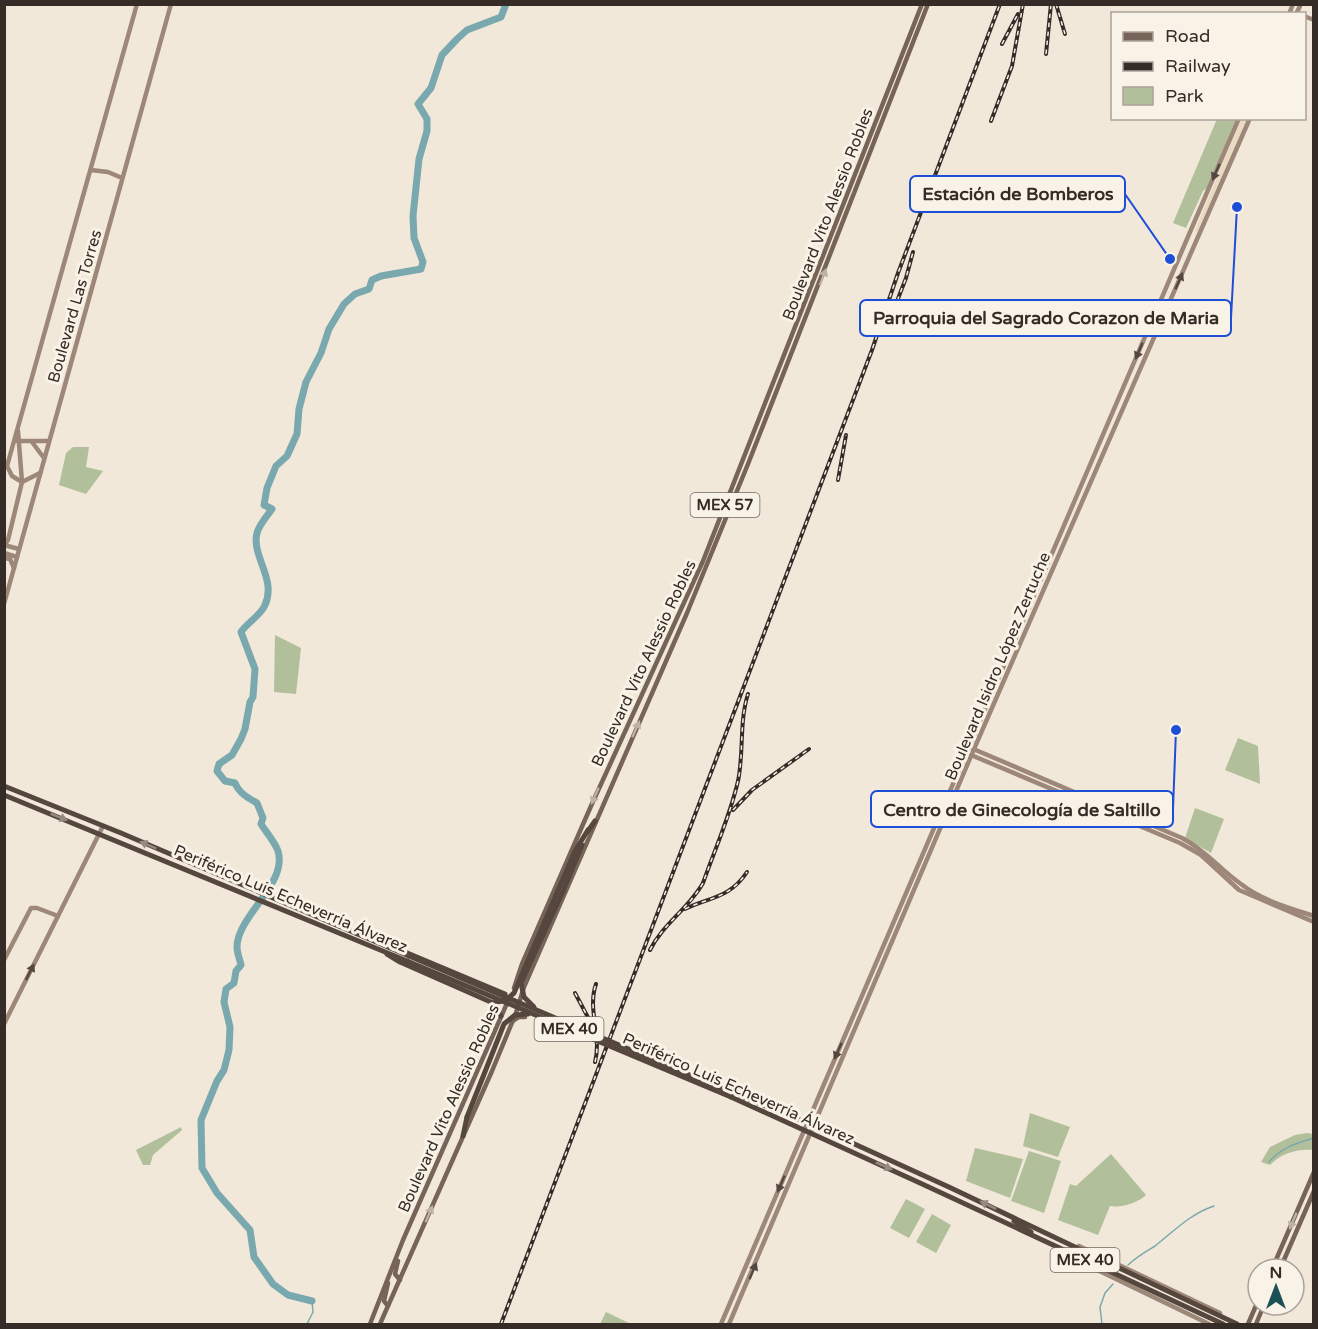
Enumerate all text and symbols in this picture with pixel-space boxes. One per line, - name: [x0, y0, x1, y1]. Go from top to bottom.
- legend: [1111, 12, 1306, 120]
- text: Road: [1165, 25, 1210, 47]
- text: Railway: [1165, 55, 1231, 77]
- text: Park: [1165, 85, 1204, 107]
- street label: Boulevard Vito Alessio Robles: [778, 105, 878, 323]
- one-way arrow: [1211, 163, 1220, 181]
- callout: Estación de Bomberos: [910, 176, 1125, 212]
- text: Estación de Bomberos: [922, 183, 1114, 205]
- street label: Boulevard Las Torres: [44, 227, 106, 385]
- one-way arrow: [819, 268, 828, 286]
- one-way arrow: [1174, 273, 1183, 290]
- callout: Parroquia del Sagrado Corazon de Maria: [860, 300, 1231, 336]
- text: Parroquia del Sagrado Corazon de Maria: [873, 307, 1219, 329]
- one-way arrow: [1134, 343, 1144, 361]
- road number: MEX 57: [690, 493, 760, 517]
- street label: Boulevard Isidro López Zertuche: [941, 549, 1055, 783]
- street label: Boulevard Vito Alessio Robles: [587, 557, 701, 770]
- one-way arrow: [631, 719, 641, 737]
- one-way arrow: [590, 787, 600, 805]
- callout: Centro de Ginecología de Saltillo: [871, 791, 1173, 827]
- text: Centro de Ginecología de Saltillo: [883, 799, 1161, 821]
- one-way arrow: [50, 812, 68, 822]
- one-way arrow: [139, 840, 156, 849]
- street label: Periférico Luis Echeverría Álvarez: [171, 841, 410, 957]
- one-way arrow: [25, 963, 35, 980]
- street label: Boulevard Vito Alessio Robles: [394, 1001, 504, 1216]
- road number: MEX 40: [534, 1017, 604, 1041]
- street label: Periférico Luis Echeverría Álvarez: [620, 1029, 858, 1149]
- one-way arrow: [833, 1043, 843, 1061]
- one-way arrow: [875, 1162, 893, 1172]
- one-way arrow: [775, 1175, 785, 1193]
- one-way arrow: [979, 1201, 996, 1210]
- one-way arrow: [424, 1204, 434, 1222]
- one-way arrow: [1288, 1212, 1298, 1230]
- road number: MEX 40: [1050, 1248, 1120, 1272]
- north arrow: [1246, 1257, 1306, 1317]
- one-way arrow: [748, 1262, 758, 1280]
- text: N: [1270, 1263, 1282, 1283]

